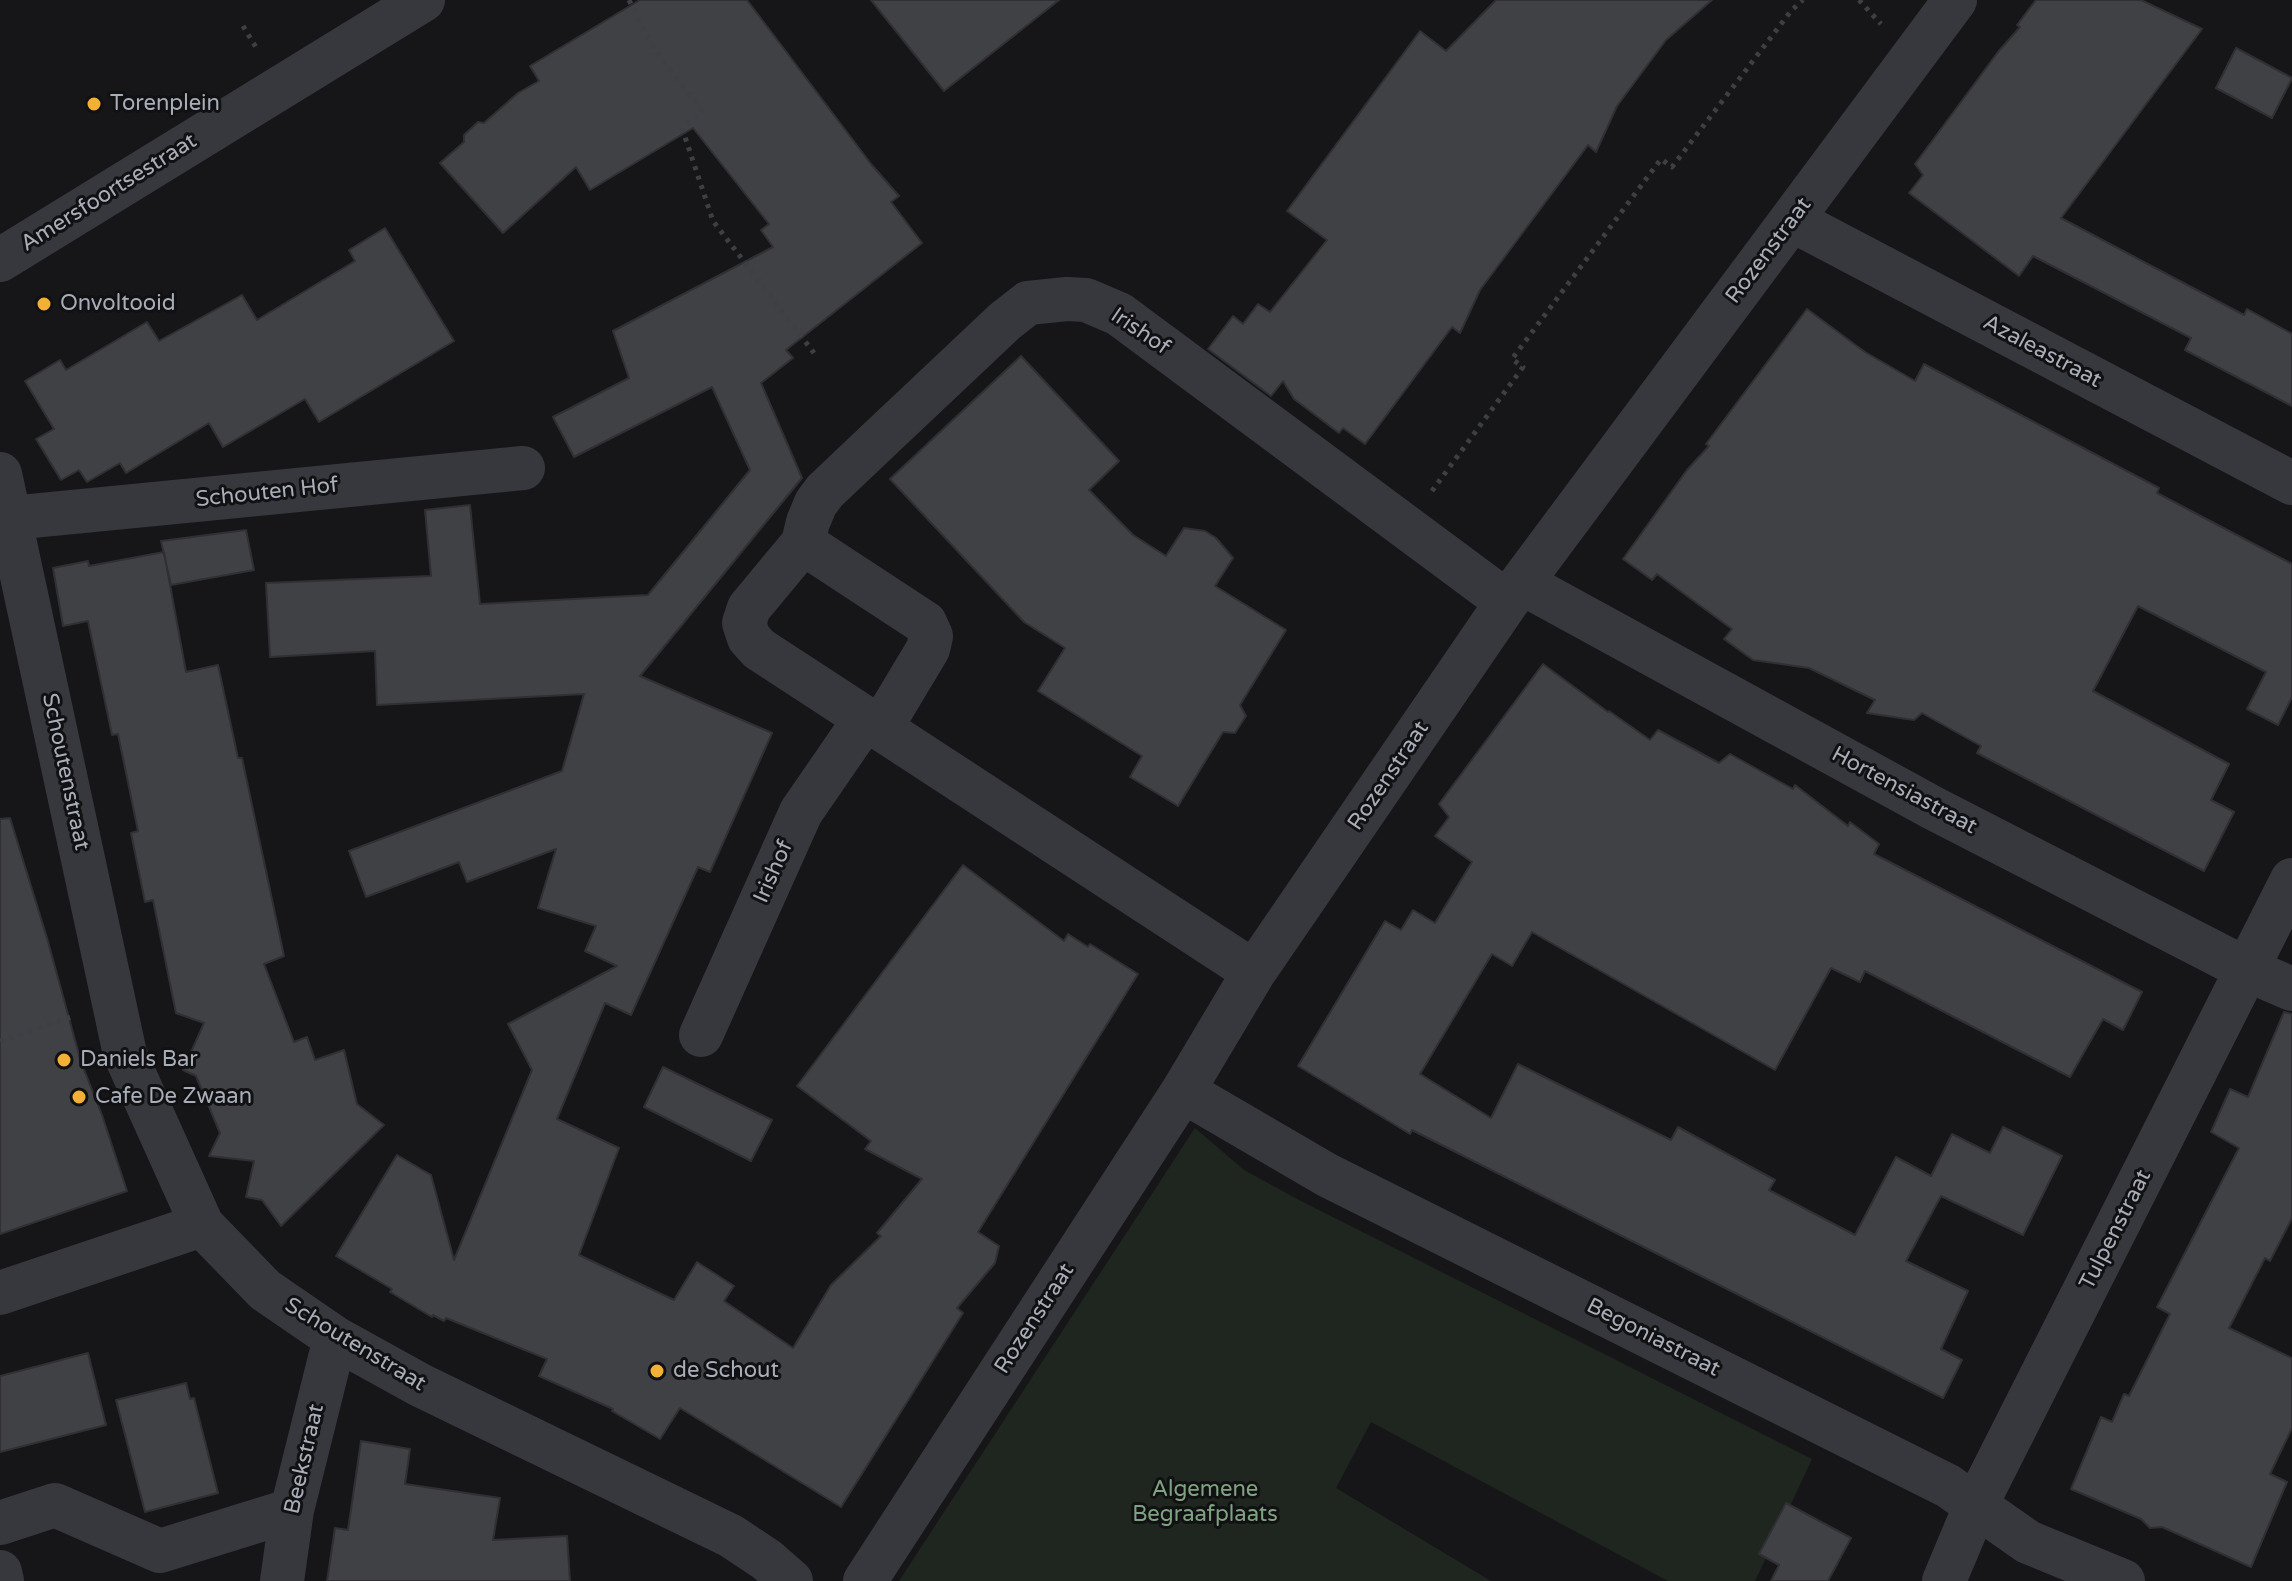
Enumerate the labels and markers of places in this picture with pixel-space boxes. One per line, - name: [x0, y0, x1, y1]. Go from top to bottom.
- place label: Torenplein: [110, 91, 220, 117]
- marker: Torenplein: [85, 95, 103, 113]
- place label: Onvoltooid: [60, 291, 176, 317]
- marker: Onvoltooid: [35, 295, 53, 313]
- place label: Daniels Bar: [80, 1047, 198, 1073]
- marker: Daniels Bar: [55, 1051, 73, 1069]
- place label: Cafe De Zwaan: [95, 1084, 252, 1110]
- marker: Cafe De Zwaan: [70, 1088, 88, 1106]
- place label: de Schout: [673, 1358, 779, 1384]
- marker: de Schout: [648, 1362, 666, 1380]

